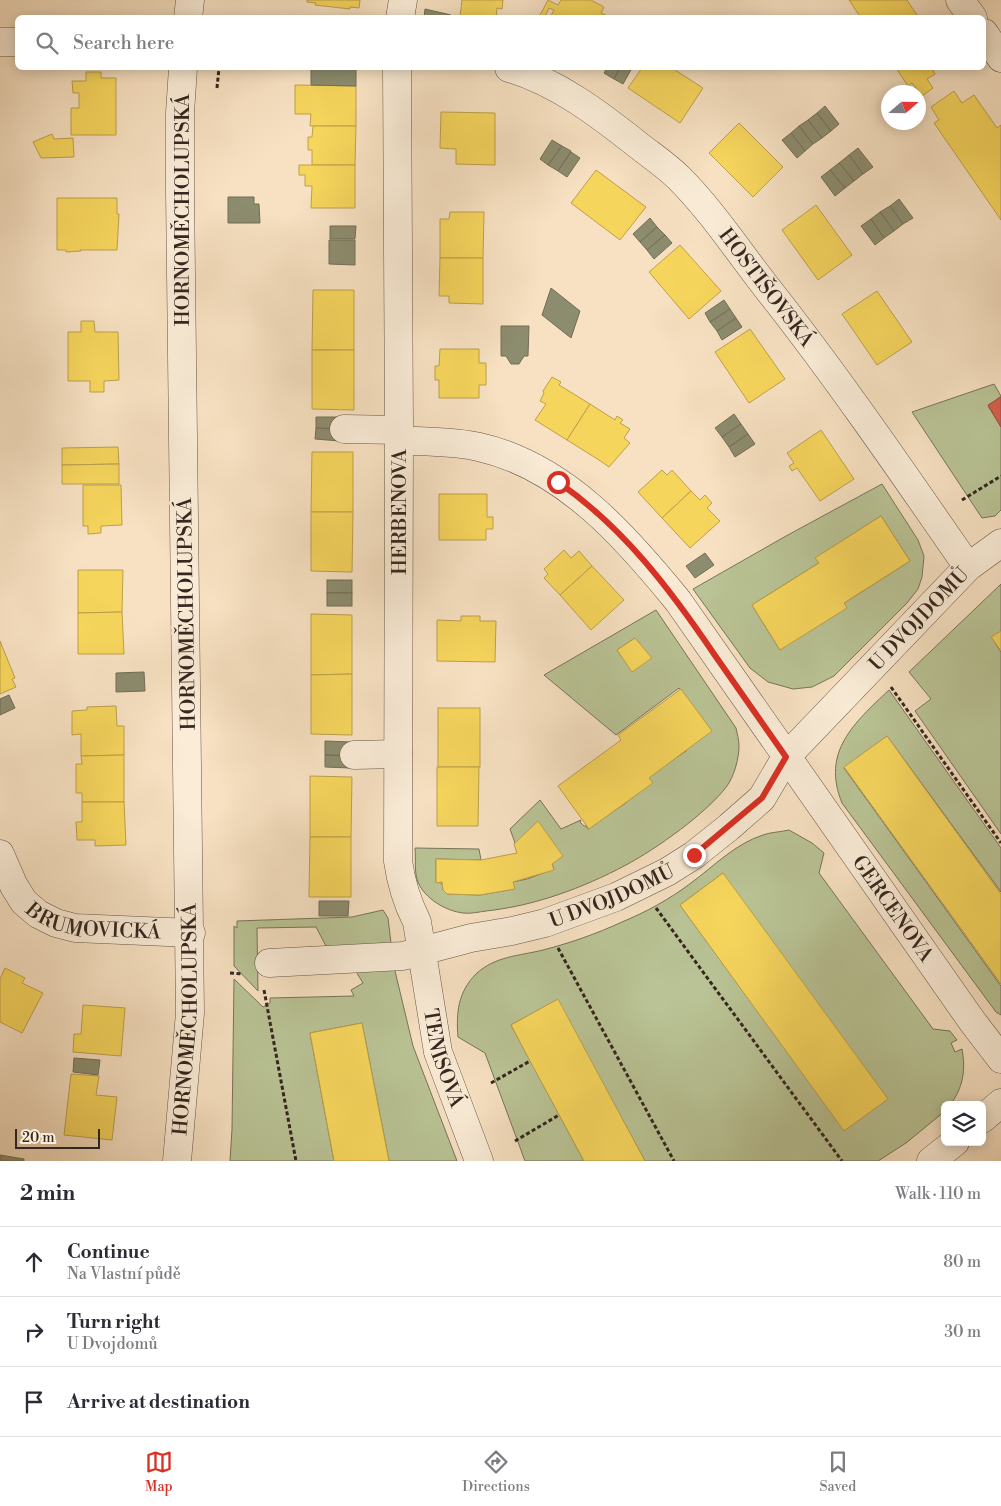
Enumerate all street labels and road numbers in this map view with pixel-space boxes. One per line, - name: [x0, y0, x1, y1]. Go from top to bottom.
- street label: HORNOMĚCHOLUPSKÁ: [170, 92, 196, 326]
- street label: HOSTIŠOVSKÁ: [712, 224, 820, 353]
- street label: HERBENOVA: [388, 448, 413, 575]
- street label: HORNOMĚCHOLUPSKÁ: [172, 496, 202, 730]
- street label: U DVOJDOMŮ: [864, 562, 975, 677]
- street label: GERCENOVA: [846, 851, 938, 968]
- street label: U DVOJDOMŮ: [546, 858, 679, 934]
- street label: BRUMOVICKÁ: [19, 897, 162, 946]
- street label: HORNOMĚCHOLUPSKÁ: [168, 902, 204, 1137]
- street label: TENISOVÁ: [417, 1007, 470, 1113]

